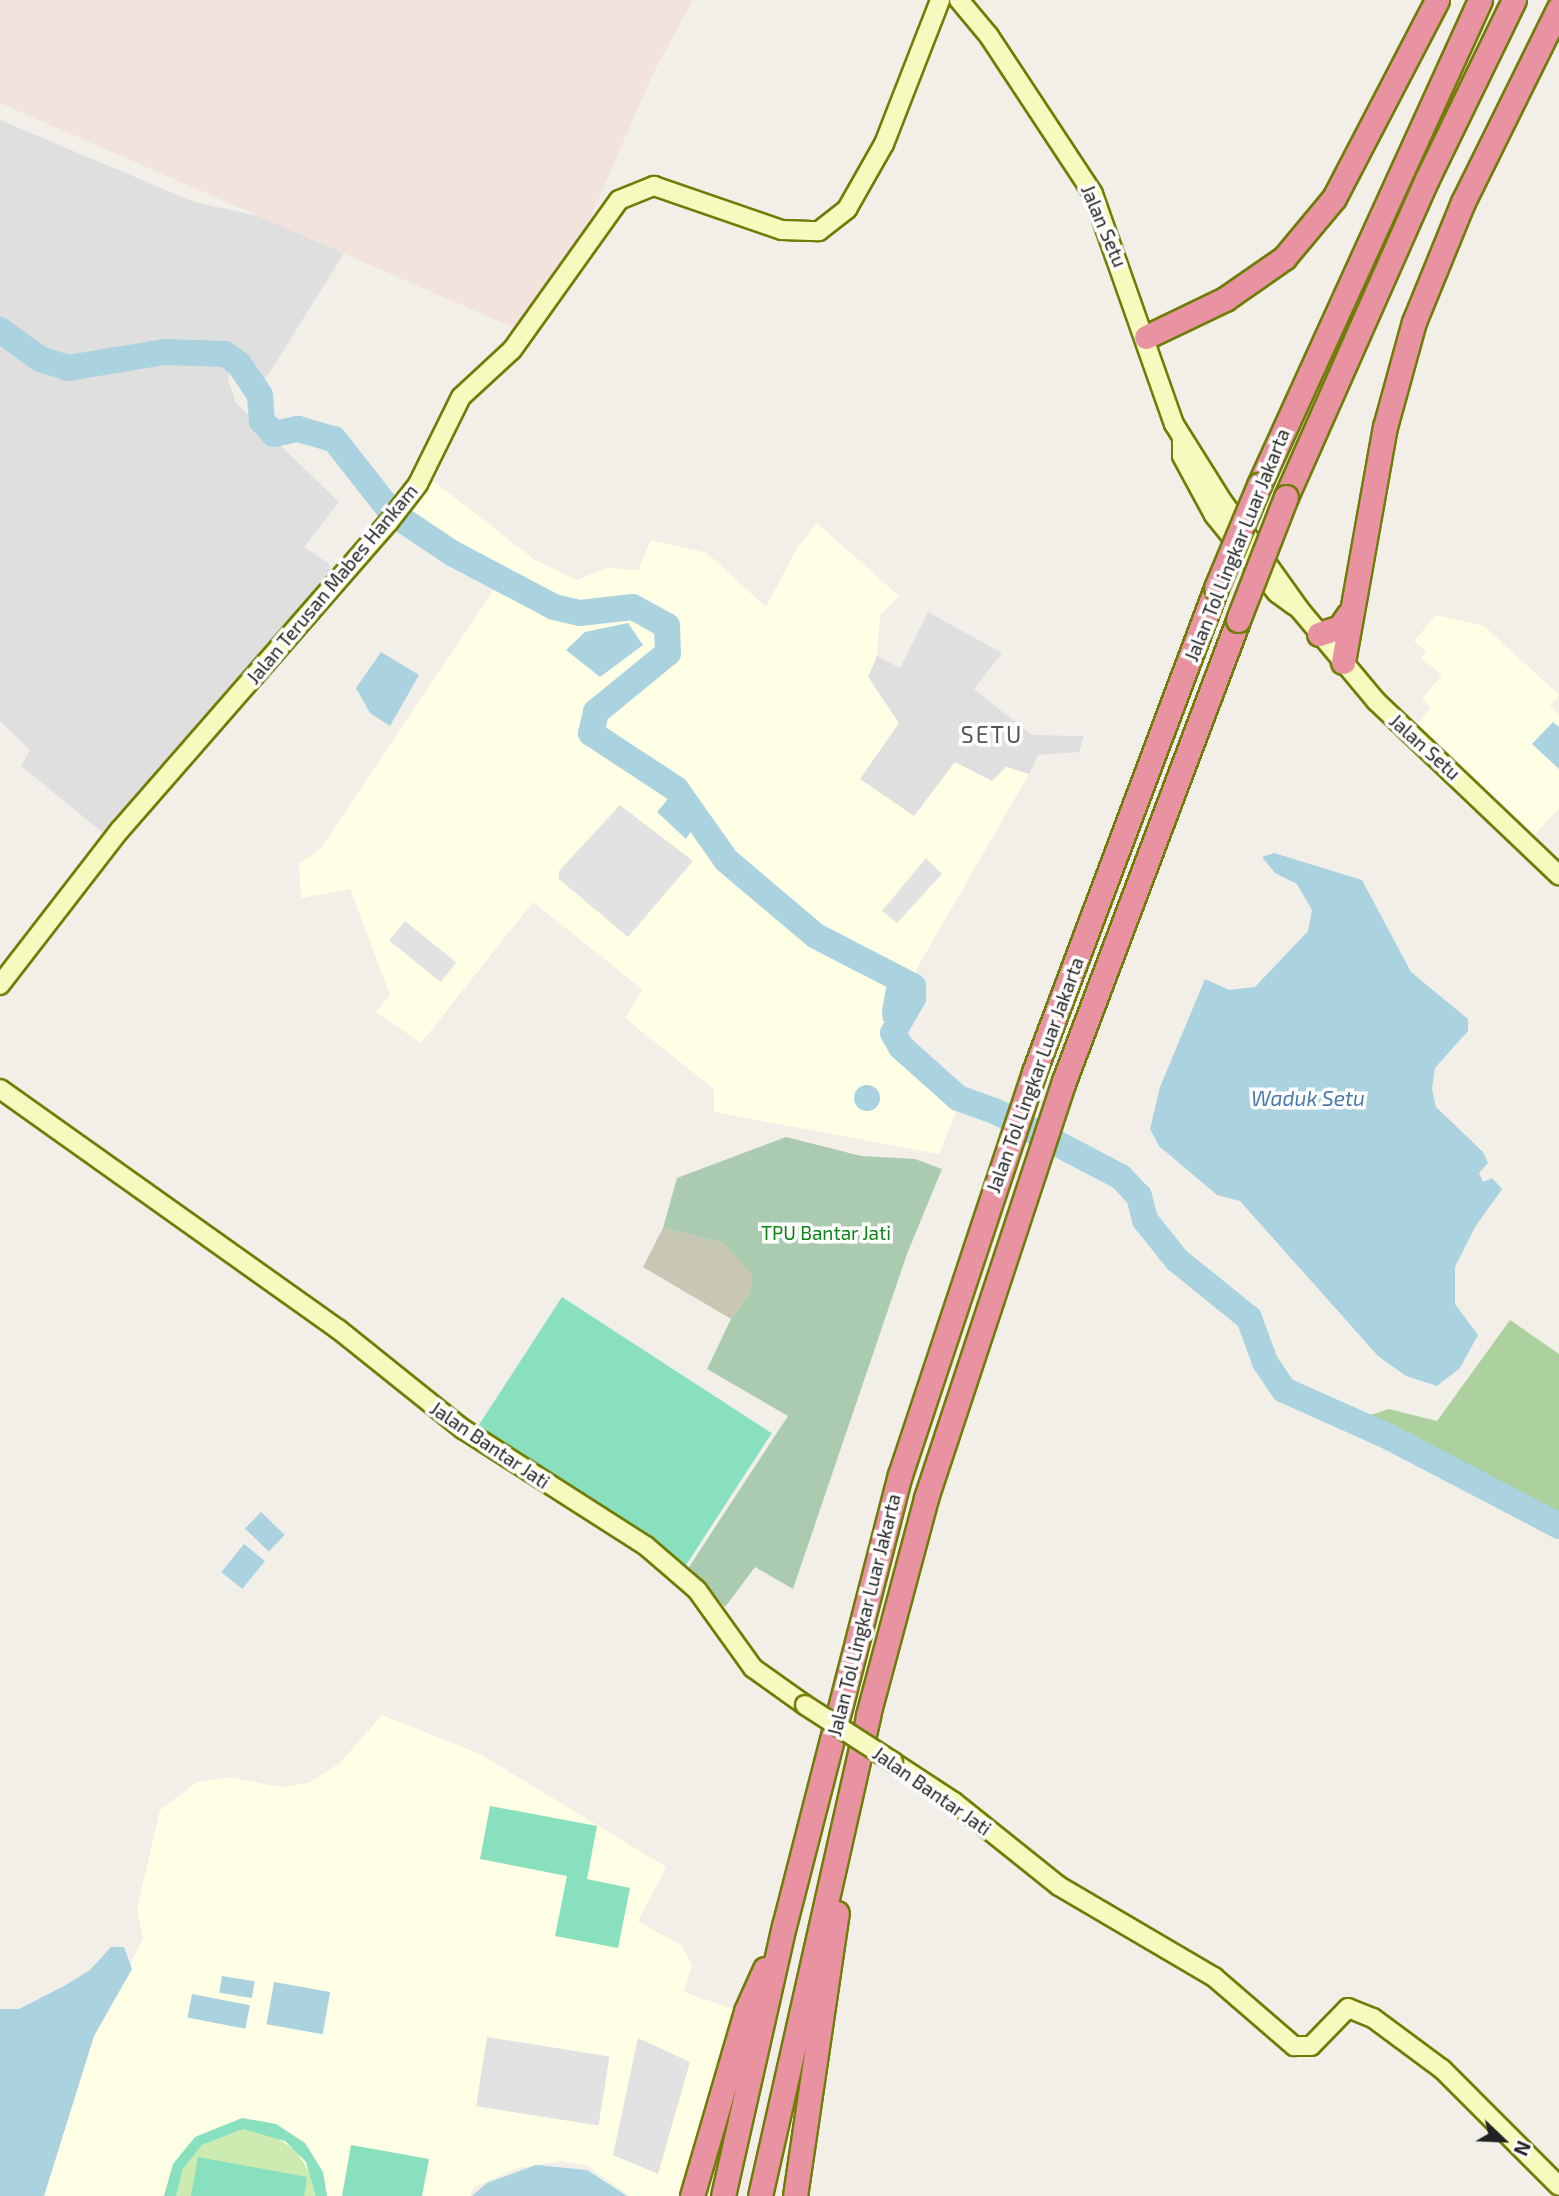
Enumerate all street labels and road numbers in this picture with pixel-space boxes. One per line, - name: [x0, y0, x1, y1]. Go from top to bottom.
- street label: Jalan Setu: [1076, 181, 1132, 271]
- street label: Jalan Tol Lingkar Luar Jakarta: [1179, 424, 1295, 666]
- street label: Jalan Terusan Mabes Hankam: [242, 479, 422, 689]
- street label: Jalan Setu: [1385, 709, 1465, 785]
- street label: Jalan Tol Lingkar Luar Jakarta: [981, 953, 1089, 1197]
- street label: Jalan Bantar Jati: [426, 1396, 554, 1494]
- street label: Jalan Tol Lingkar Luar Jakarta: [823, 1490, 905, 1740]
- street label: Jalan Bantar Jati: [868, 1742, 996, 1840]

